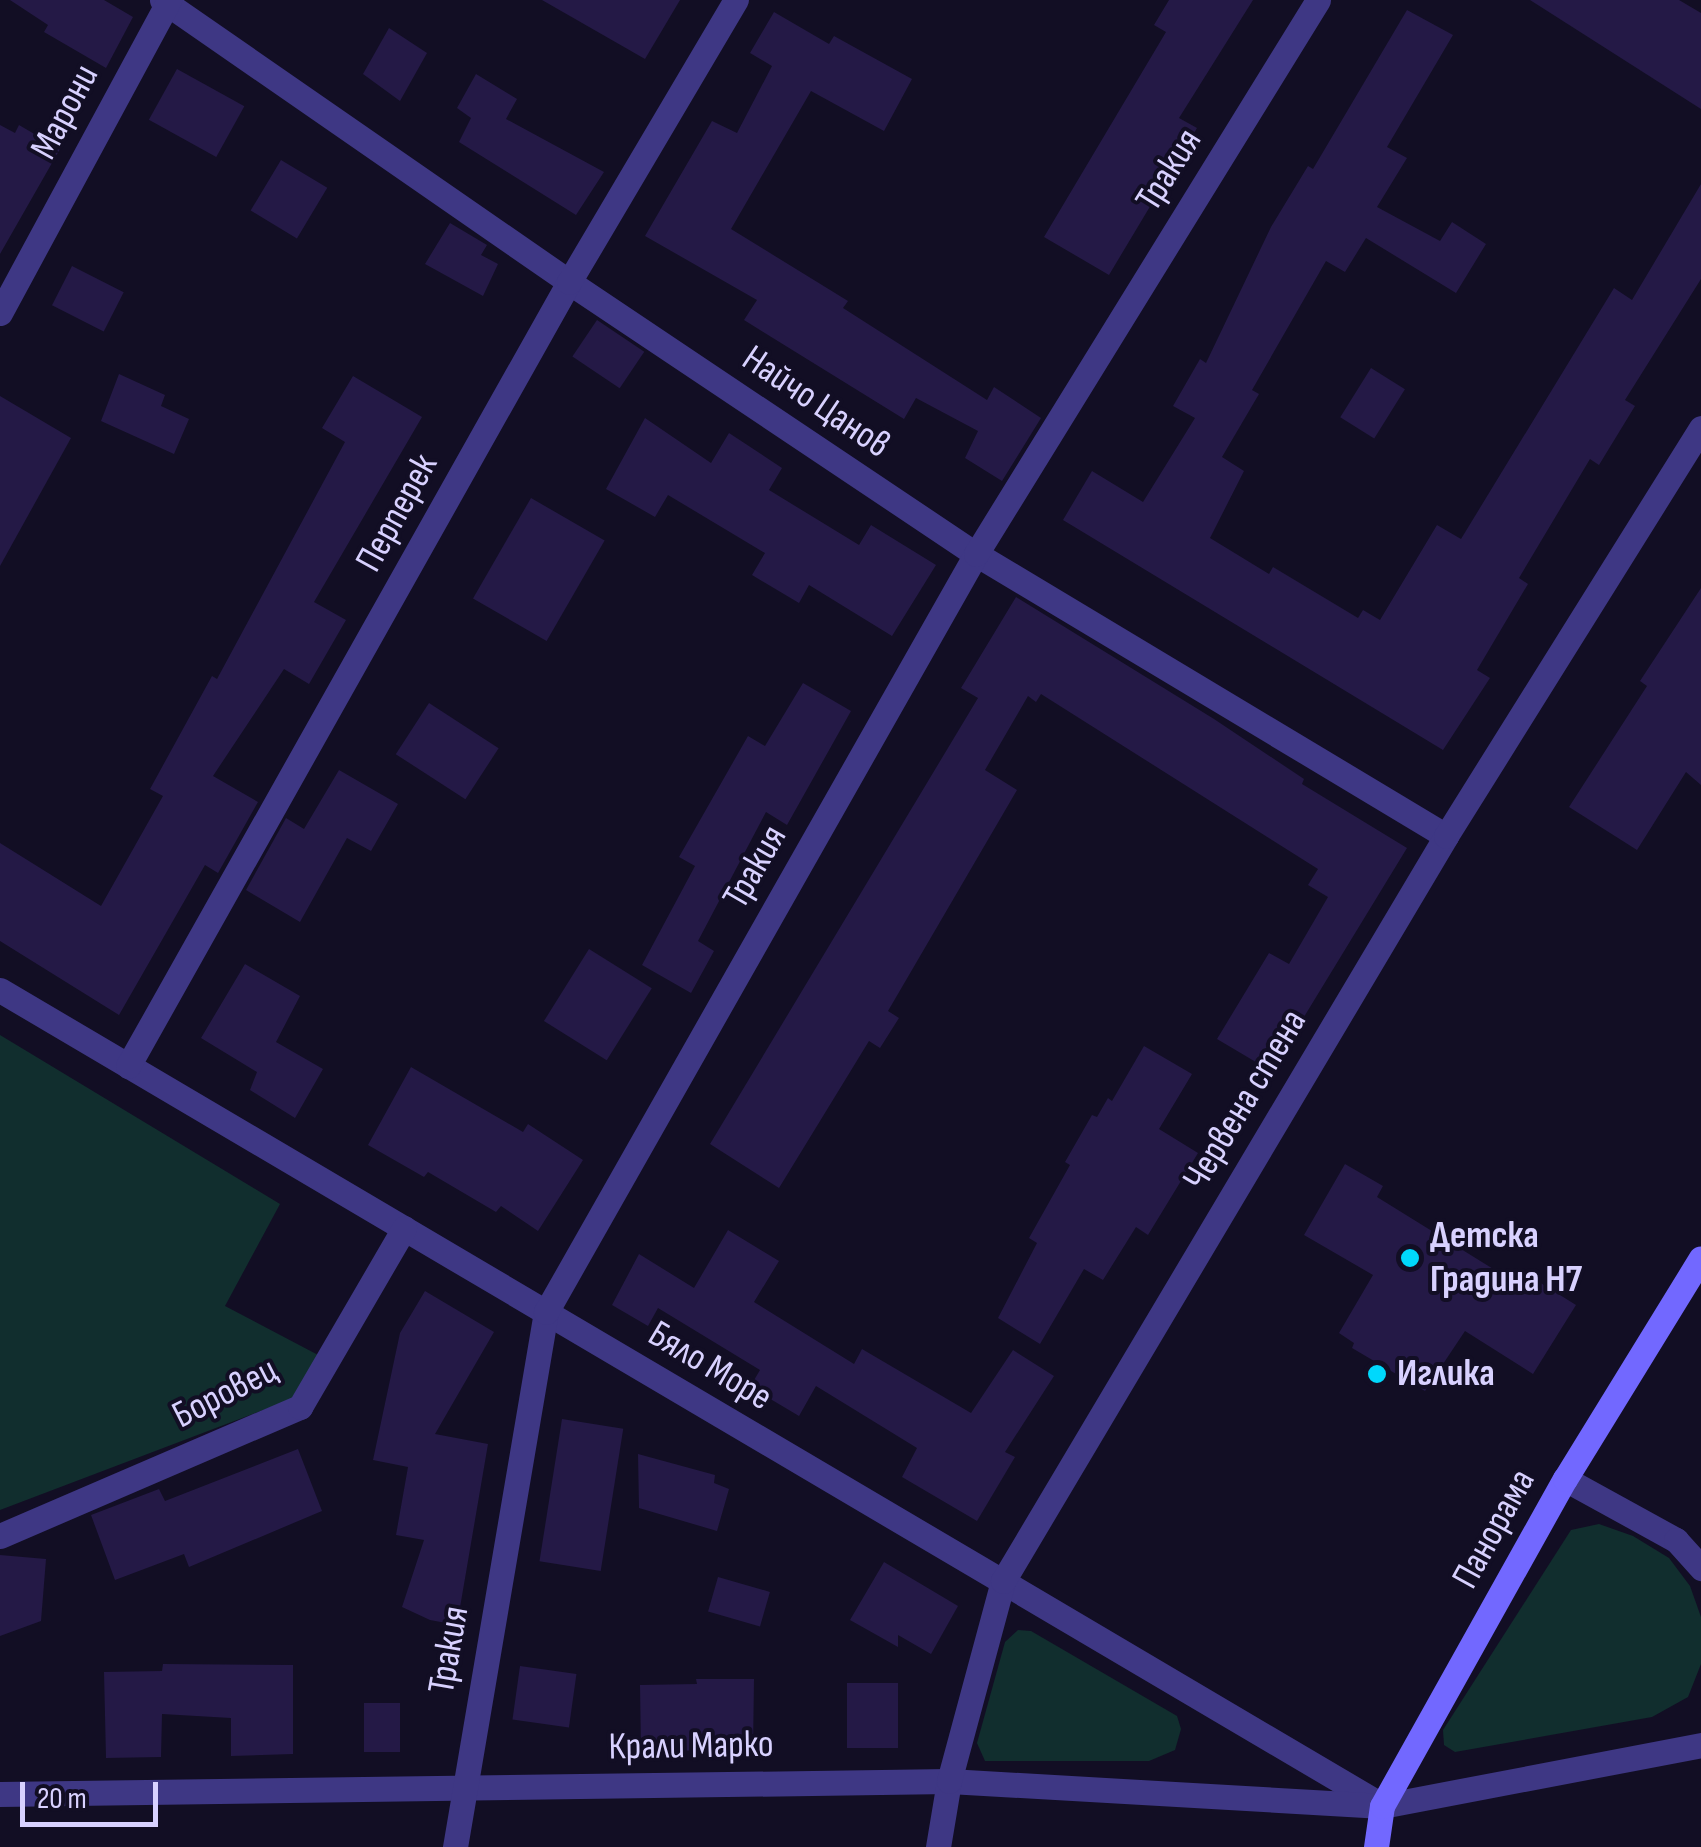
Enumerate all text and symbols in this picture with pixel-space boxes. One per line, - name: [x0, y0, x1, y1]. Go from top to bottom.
- street label: Марони: [21, 57, 109, 167]
- street label: Тракия: [1126, 121, 1212, 219]
- street label: Найчо Цанов: [733, 336, 899, 468]
- street label: Перперек: [346, 446, 448, 580]
- street label: Тракия: [713, 817, 797, 917]
- street label: Червена стена: [1173, 1002, 1317, 1198]
- place label: Детска Градина Н7: [1430, 1213, 1582, 1302]
- marker: Детска Градина Н7: [1399, 1247, 1421, 1269]
- street label: Бяло Море: [640, 1311, 780, 1421]
- street label: Боровец: [165, 1347, 285, 1439]
- place label: Иглика: [1397, 1351, 1495, 1397]
- marker: Иглика: [1366, 1363, 1388, 1385]
- street label: Панорама: [1443, 1462, 1545, 1596]
- street label: Тракия: [419, 1603, 479, 1697]
- street label: Крали Марко: [608, 1722, 774, 1770]
- scale bar: [25, 1762, 162, 1824]
- text: 20 m: [37, 1781, 87, 1817]

